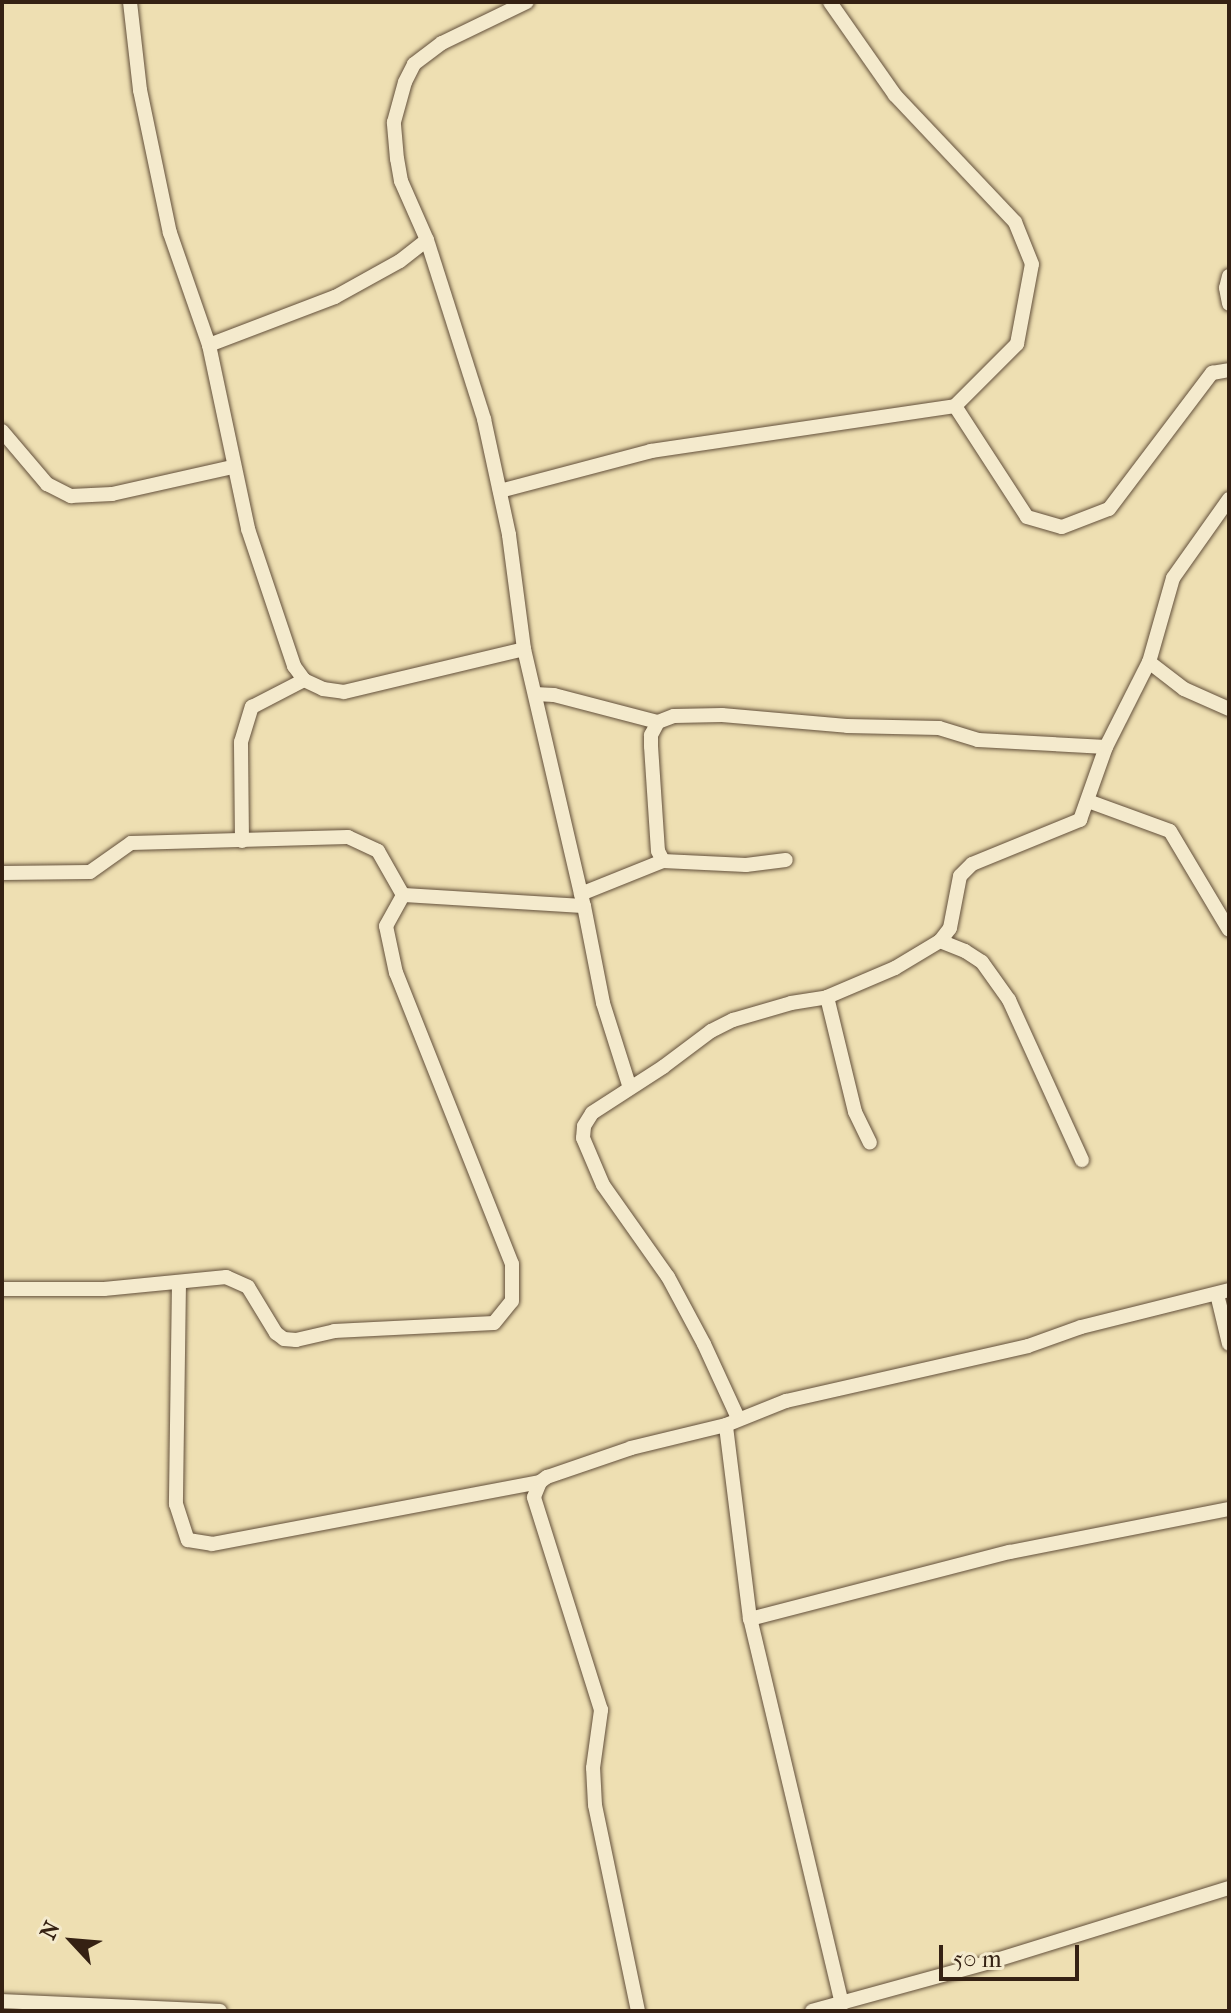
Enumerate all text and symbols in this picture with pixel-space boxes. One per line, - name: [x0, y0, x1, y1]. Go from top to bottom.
- north arrow: [32, 1901, 112, 1981]
- text: N: [35, 1917, 66, 1944]
- scale bar: [943, 1929, 1083, 1979]
- text: 50 m: [953, 1945, 1002, 1973]

